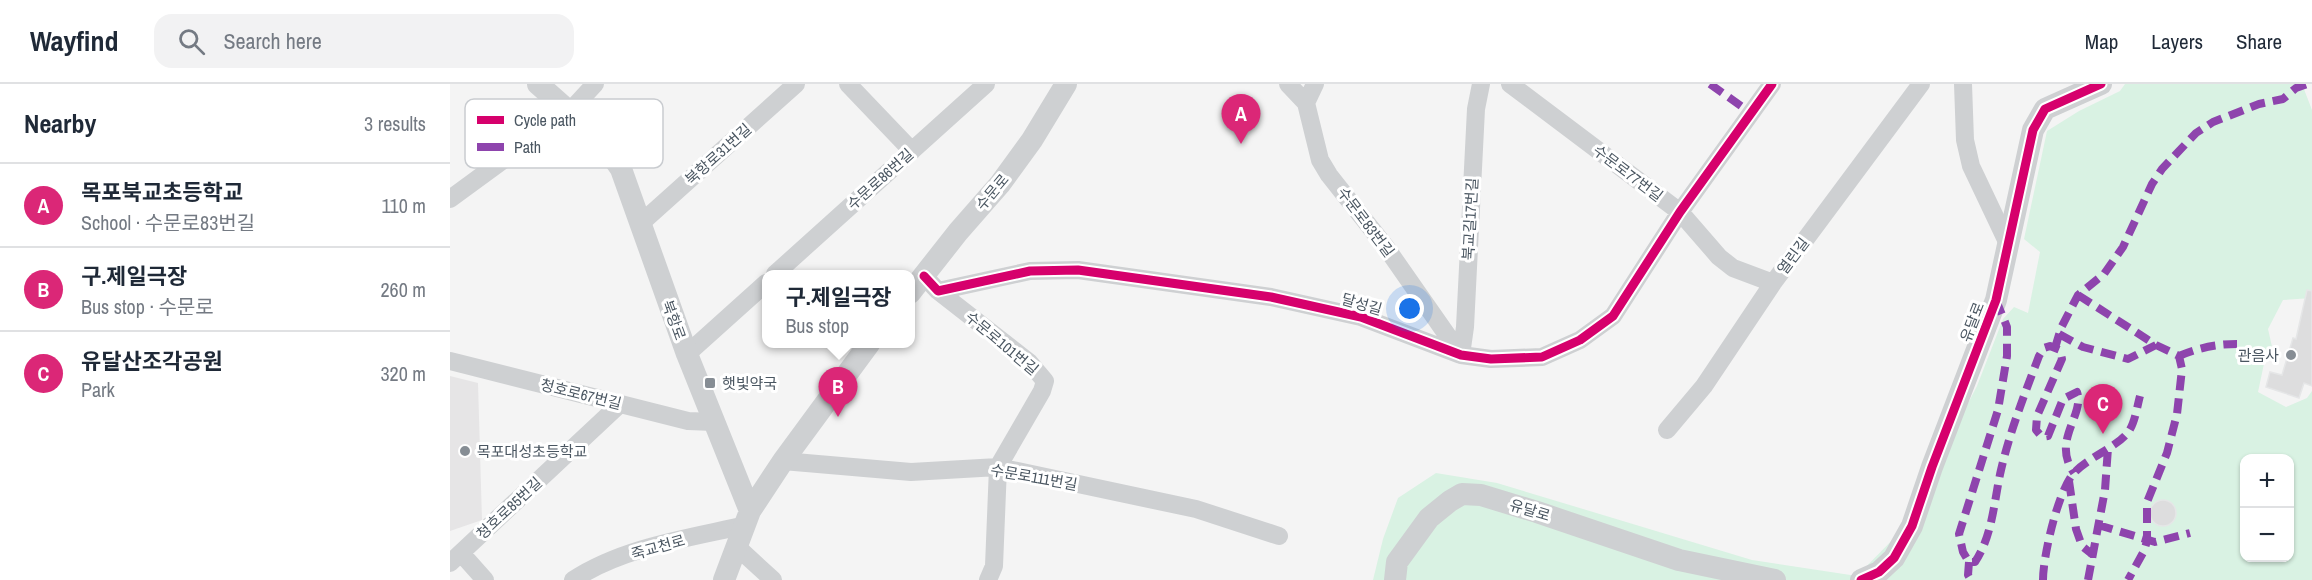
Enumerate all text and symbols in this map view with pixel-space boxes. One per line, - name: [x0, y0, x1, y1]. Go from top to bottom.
- search box: [154, 14, 574, 68]
- text: Wayfind: [30, 22, 118, 60]
- icon: search: [175, 25, 208, 58]
- text: Search here: [223, 26, 322, 56]
- text: Map: [2085, 27, 2118, 56]
- text: Layers: [2151, 27, 2203, 56]
- text: Share: [2236, 27, 2282, 56]
- pin: A: [1222, 94, 1260, 144]
- legend: [465, 99, 663, 168]
- text: Nearby: [24, 106, 96, 141]
- text: Cycle path: [514, 109, 576, 131]
- text: 3 results: [364, 110, 426, 137]
- street label: 북항로31번길: [680, 119, 756, 189]
- text: Path: [514, 136, 541, 158]
- street label: 수문로77번길: [1589, 140, 1667, 206]
- street label: 수문로86번길: [842, 144, 918, 214]
- street label: 수문로: [971, 169, 1013, 215]
- text: 목포북교초등학교: [81, 177, 243, 207]
- street label: 북교길17번길: [1457, 177, 1483, 261]
- street label: 수문로83번길: [1333, 183, 1399, 261]
- text: A: [38, 192, 49, 219]
- text: 110 m: [382, 192, 426, 219]
- text: School · 수문로83번길: [81, 209, 255, 236]
- street label: 열린길: [1772, 233, 1814, 279]
- text: 구.제일극장: [81, 261, 187, 291]
- popup: [762, 270, 915, 348]
- text: B: [38, 276, 49, 303]
- text: 260 m: [380, 276, 426, 303]
- text: 구.제일극장: [785, 282, 892, 312]
- street label: 달성길: [1339, 288, 1385, 320]
- text: Bus stop · 수문로: [81, 293, 214, 320]
- your location: [1395, 294, 1424, 323]
- street label: 북항로: [657, 297, 691, 343]
- street label: 유달로: [1955, 299, 1989, 345]
- street label: 수문로101번길: [961, 306, 1043, 380]
- text: Bus stop: [785, 312, 849, 339]
- place label: 관음사: [2238, 345, 2279, 366]
- text: 유달산조각공원: [81, 346, 223, 376]
- marker: 관음사: [2284, 348, 2298, 362]
- text: C: [38, 360, 49, 387]
- text: 320 m: [380, 360, 426, 387]
- pin: B: [818, 368, 858, 417]
- place label: 햇빛약국: [722, 373, 777, 394]
- street label: 청호로67번길: [538, 374, 624, 414]
- text: Park: [81, 376, 115, 403]
- marker: 햇빛약국: [703, 376, 717, 390]
- pin: C: [2084, 384, 2122, 434]
- place label: 목포대성초등학교: [477, 441, 587, 462]
- marker: 목포대성초등학교: [458, 444, 472, 458]
- map controls: [2240, 454, 2294, 562]
- button: +: [2240, 454, 2294, 508]
- street label: 수문로111번길: [989, 459, 1079, 495]
- street label: 청호로85번길: [472, 472, 546, 544]
- street label: 유달로: [1507, 494, 1553, 526]
- button: −: [2240, 508, 2294, 562]
- street label: 죽교천로: [629, 529, 687, 565]

